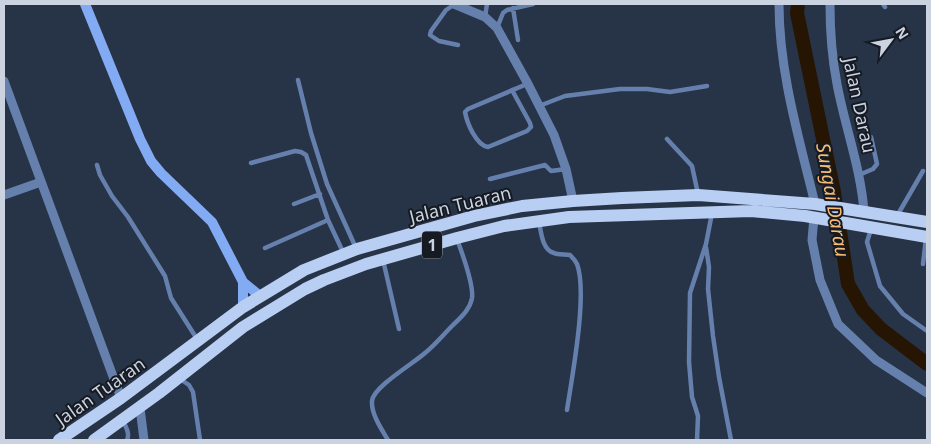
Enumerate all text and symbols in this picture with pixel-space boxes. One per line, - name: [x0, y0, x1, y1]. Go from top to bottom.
- north arrow: [866, 15, 916, 65]
- text: N: [891, 23, 914, 43]
- street label: Jalan Darau: [838, 53, 882, 155]
- water label: Sungai Darau: [810, 141, 856, 259]
- street label: Jalan Tuaran: [405, 180, 513, 229]
- road number: 1: [422, 232, 442, 258]
- street label: Jalan Tuaran: [49, 351, 150, 432]

